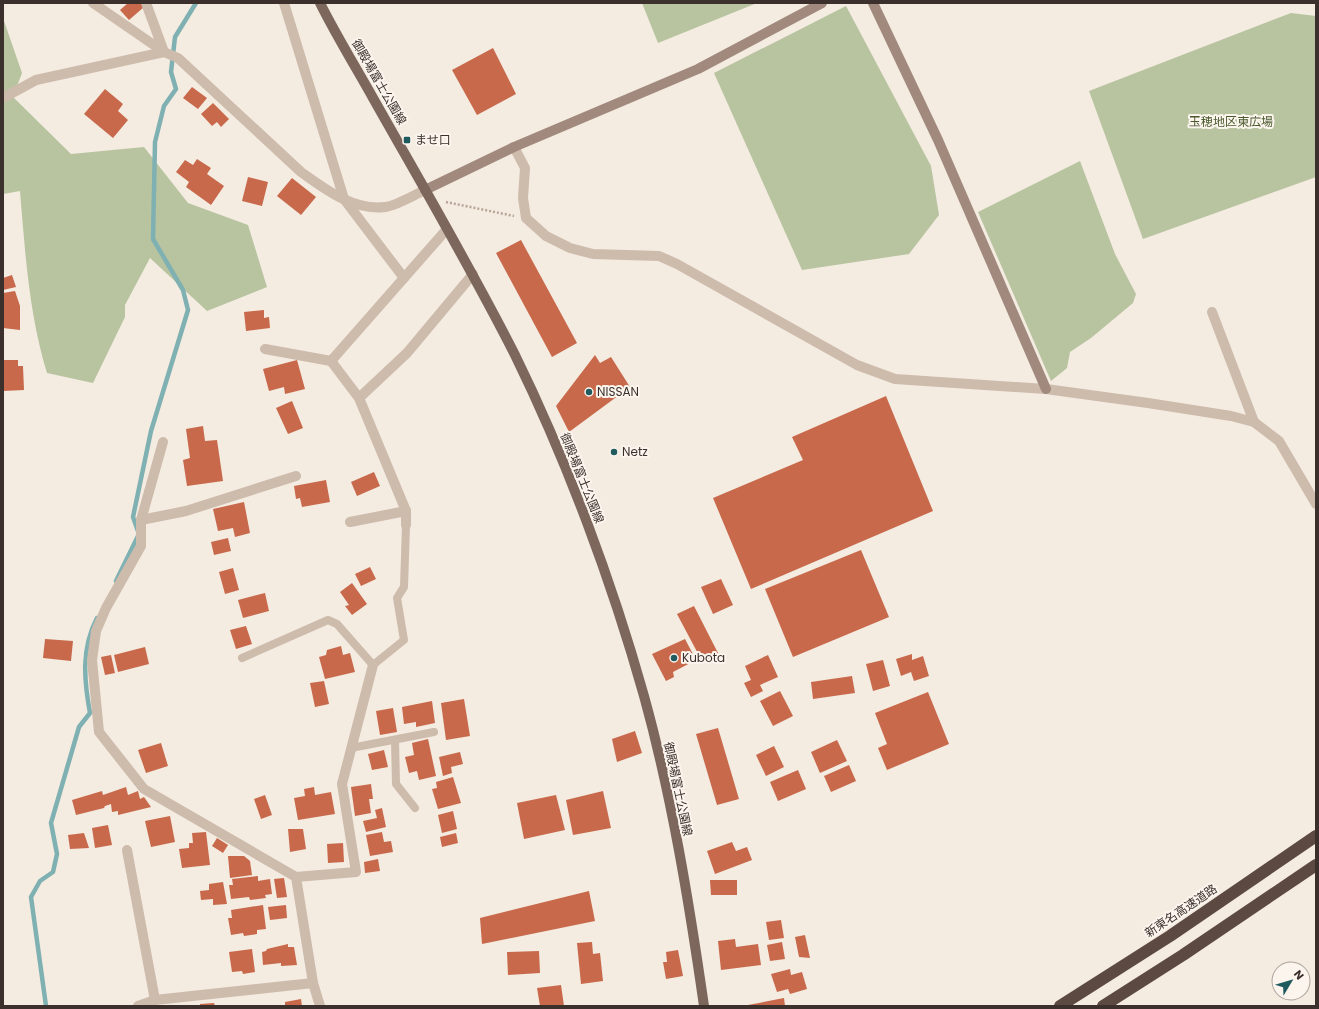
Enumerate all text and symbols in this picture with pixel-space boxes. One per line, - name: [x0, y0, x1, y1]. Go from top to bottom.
- street label: 御殿場富士公園線: [348, 36, 411, 128]
- park label: 玉穂地区東広場: [1189, 113, 1273, 130]
- place label: ませ口: [415, 131, 451, 148]
- marker: ませ口: [402, 135, 412, 145]
- place label: NISSAN: [597, 383, 639, 400]
- marker: NISSAN: [584, 387, 594, 397]
- street label: 御殿場富士公園線: [557, 430, 608, 526]
- place label: Netz: [622, 443, 648, 460]
- marker: Netz: [609, 447, 619, 457]
- place label: Kubota: [682, 649, 725, 666]
- marker: Kubota: [669, 653, 679, 663]
- street label: 御殿場富士公園線: [660, 740, 697, 838]
- street label: 新東名高速道路: [1141, 880, 1220, 941]
- north arrow: [1271, 961, 1311, 1001]
- text: N: [1290, 967, 1308, 983]

